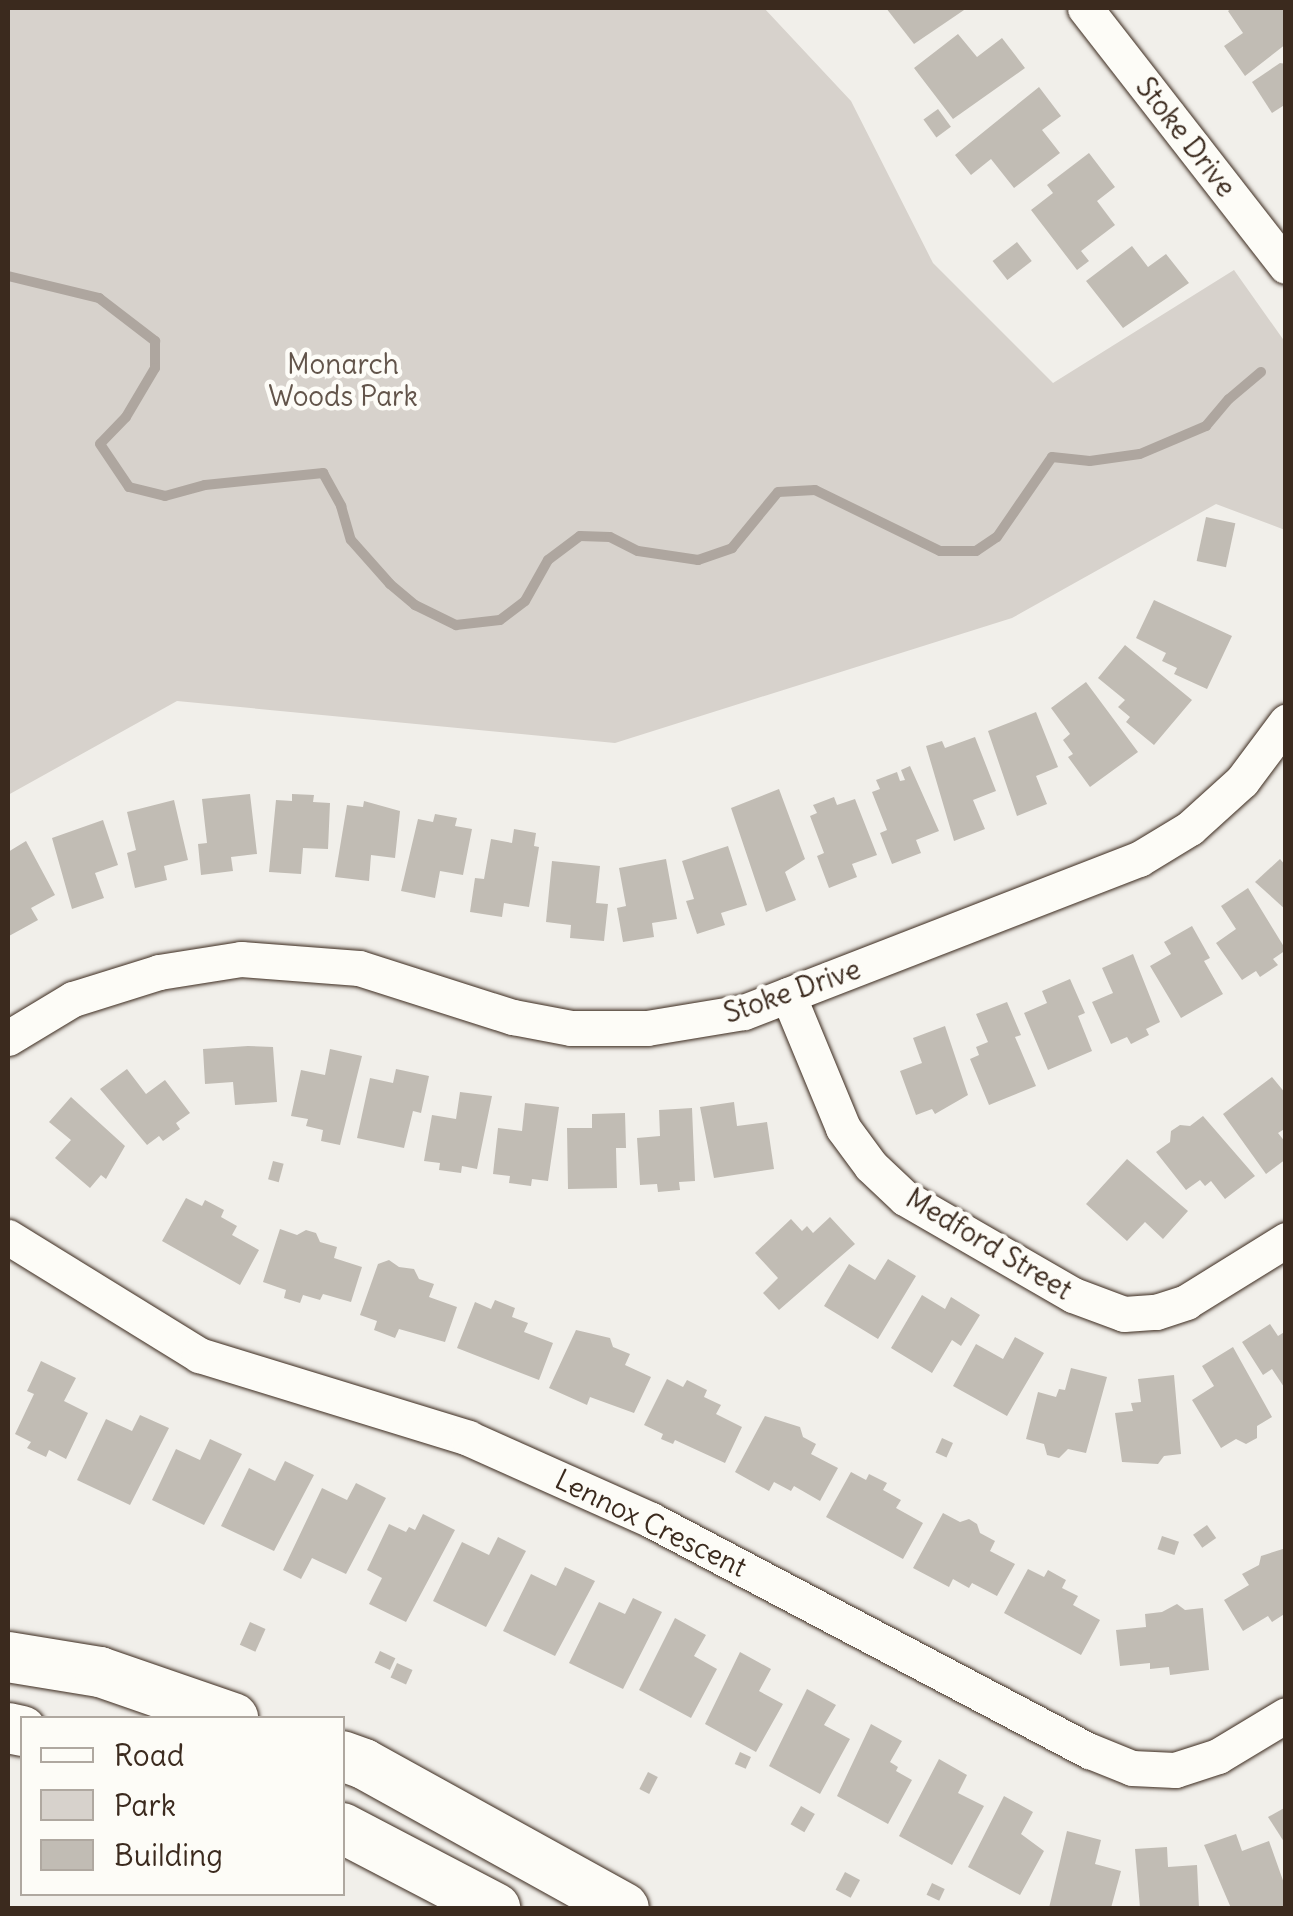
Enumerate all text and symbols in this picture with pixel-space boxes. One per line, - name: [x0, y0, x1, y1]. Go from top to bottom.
- street label: Stoke Drive: [1129, 71, 1243, 203]
- park label: Monarch Woods Park: [268, 347, 418, 413]
- street label: Stoke Drive: [719, 952, 865, 1030]
- street label: Medford Street: [900, 1181, 1078, 1307]
- street label: Lennox Crescent: [550, 1462, 752, 1584]
- legend: [20, 1716, 345, 1896]
- text: Road: [114, 1736, 184, 1774]
- text: Park: [114, 1786, 176, 1824]
- text: Building: [114, 1836, 223, 1874]

